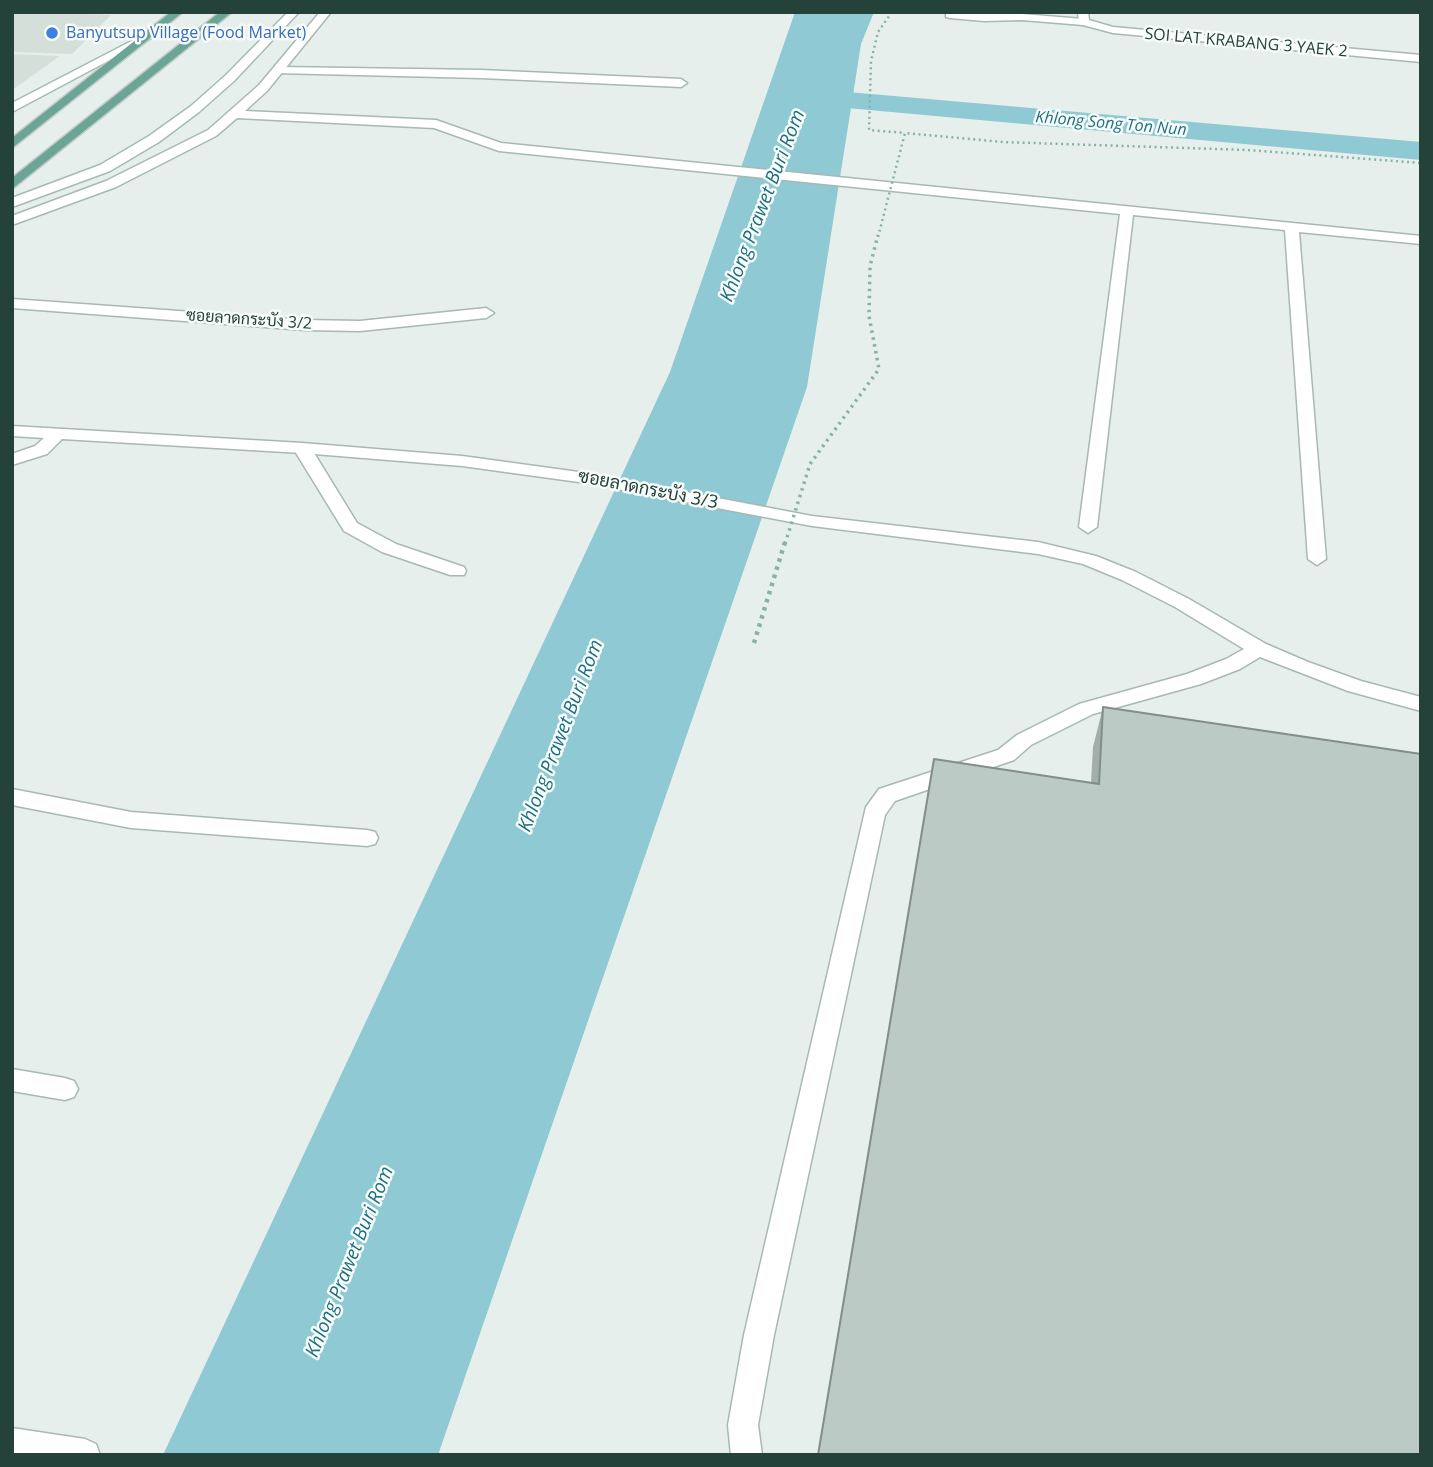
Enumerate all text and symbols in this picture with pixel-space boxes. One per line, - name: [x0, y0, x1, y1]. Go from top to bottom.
- place label: Banyutsup Village (Food Market): [66, 23, 306, 43]
- marker: Banyutsup Village (Food Market): [44, 25, 60, 41]
- street label: SOI LAT KRABANG 3 YAEK 2: [1144, 25, 1348, 61]
- water label: Khlong Prawet Buri Rom: [716, 107, 810, 305]
- water label: Khlong Song Ton Nun: [1035, 108, 1187, 140]
- street label: ซอยลาดกระบัง 3/2: [185, 306, 313, 334]
- street label: ซอยลาดกระบัง 3/3: [576, 466, 720, 514]
- water label: Khlong Prawet Buri Rom: [514, 637, 608, 835]
- water label: Khlong Prawet Buri Rom: [301, 1163, 399, 1361]

